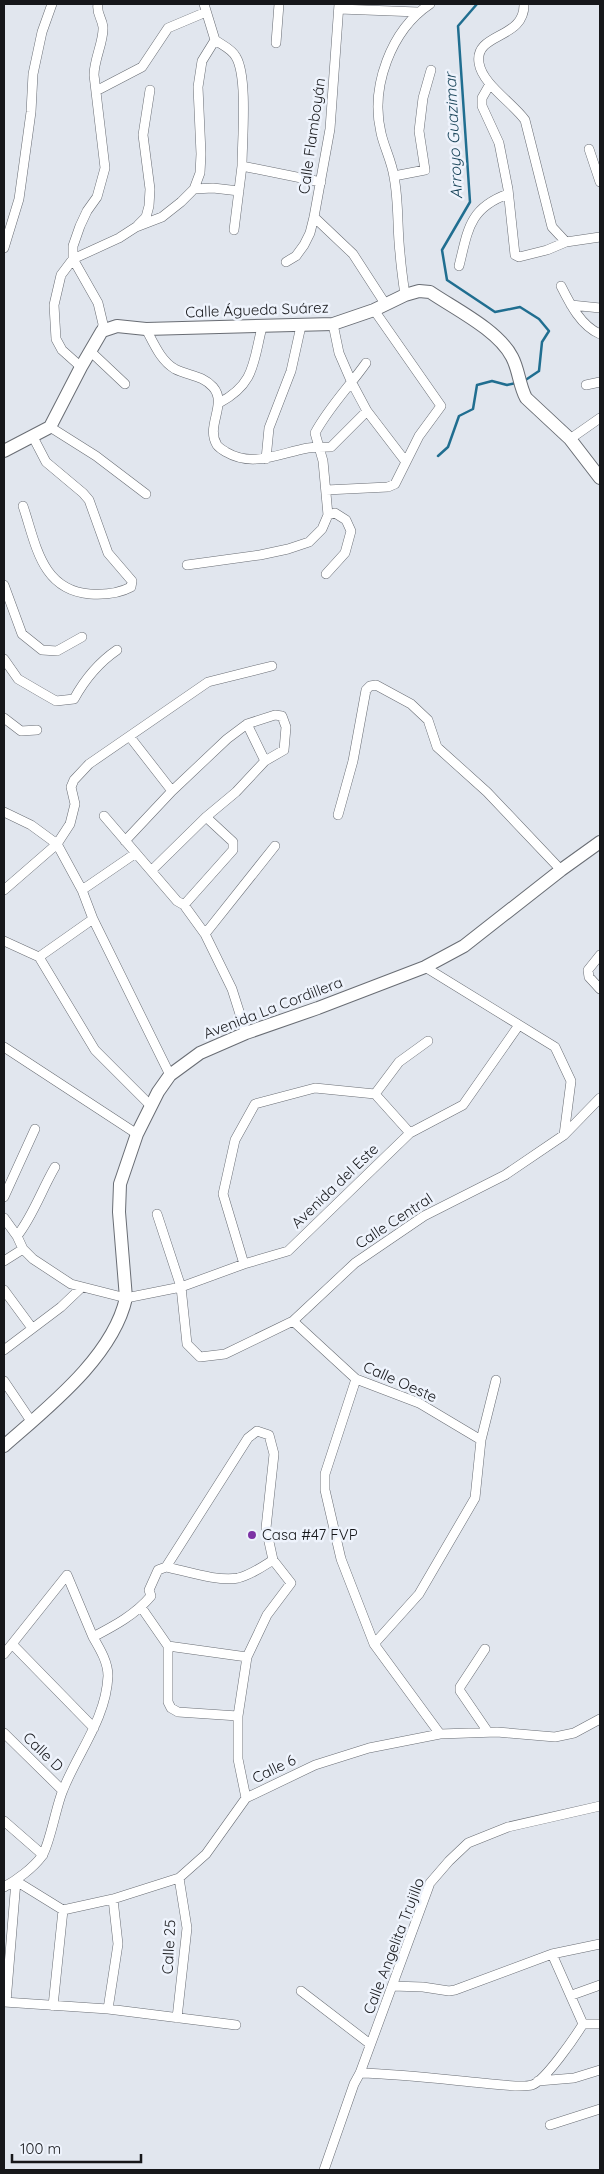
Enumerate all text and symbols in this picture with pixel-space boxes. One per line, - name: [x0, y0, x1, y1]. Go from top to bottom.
- water label: Arroyo Guazimar: [440, 70, 466, 200]
- street label: Calle Flamboyán: [294, 76, 329, 195]
- street label: Calle Águeda Suárez: [185, 298, 329, 322]
- street label: Avenida La Cordillera: [201, 972, 345, 1043]
- street label: Avenida del Este: [287, 1139, 382, 1232]
- street label: Calle Central: [351, 1189, 436, 1253]
- street label: Calle Oeste: [360, 1357, 440, 1406]
- place label: Casa #47 FVP: [262, 1525, 358, 1544]
- marker: Casa #47 FVP: [246, 1529, 258, 1541]
- street label: Calle D: [19, 1728, 68, 1776]
- street label: Calle 6: [249, 1750, 299, 1787]
- street label: Calle Angelita Trujillo: [359, 1875, 428, 2017]
- street label: Calle 25: [158, 1919, 179, 1975]
- scale bar: [12, 2132, 141, 2164]
- text: 100 m: [20, 2139, 61, 2158]

